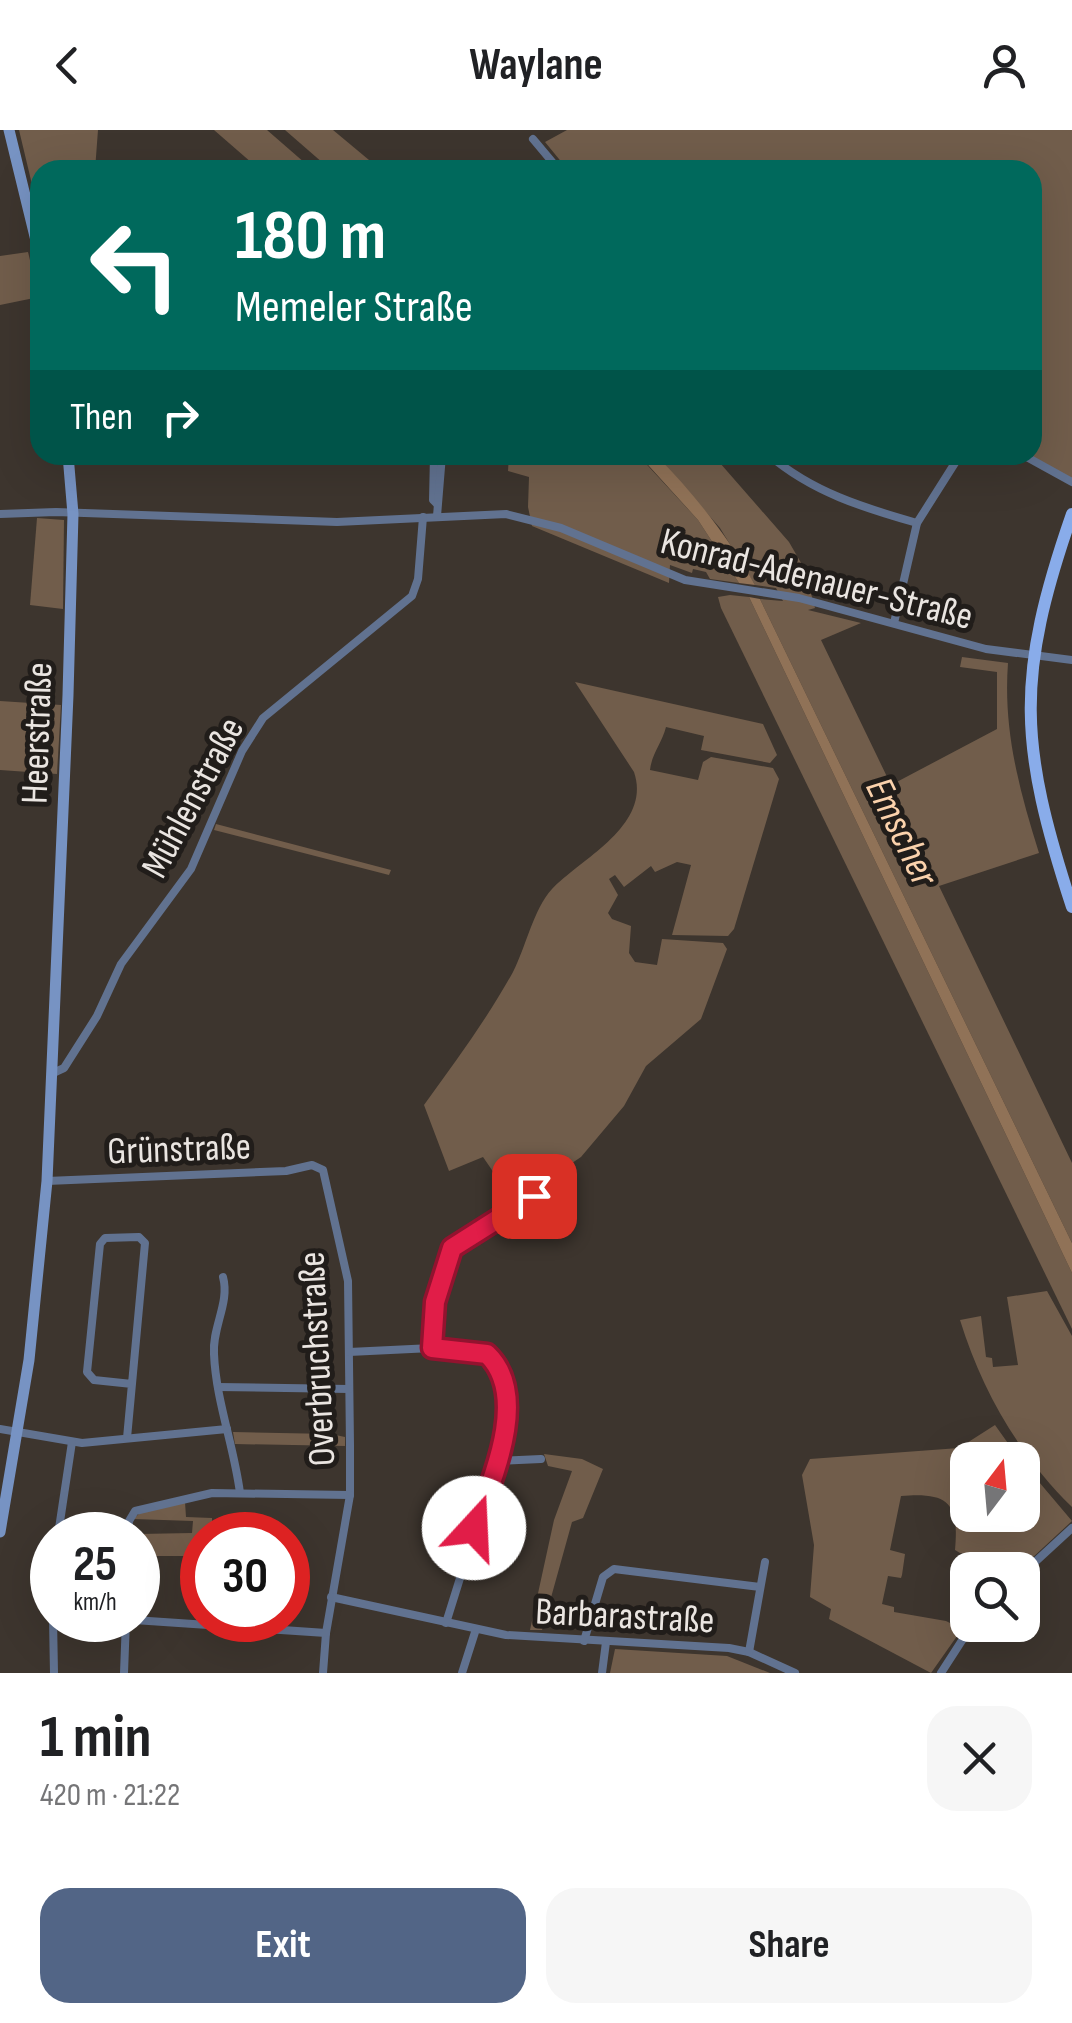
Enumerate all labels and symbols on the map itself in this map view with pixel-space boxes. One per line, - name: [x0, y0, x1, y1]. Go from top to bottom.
- street label: Konrad-Adenauer-Straße: [656, 519, 977, 640]
- street label: Heerstraße: [13, 662, 62, 805]
- street label: Mühlenstraße: [132, 710, 254, 885]
- water label: Emscher: [855, 770, 949, 895]
- street label: Grünstraße: [107, 1125, 252, 1174]
- pin: [492, 1154, 577, 1239]
- street label: Overbruchstraße: [289, 1251, 346, 1467]
- north arrow: [950, 1442, 1040, 1532]
- position arrow: [422, 1476, 526, 1580]
- speed limit sign: 30: [180, 1512, 310, 1642]
- street label: Barbarastraße: [534, 1589, 716, 1644]

